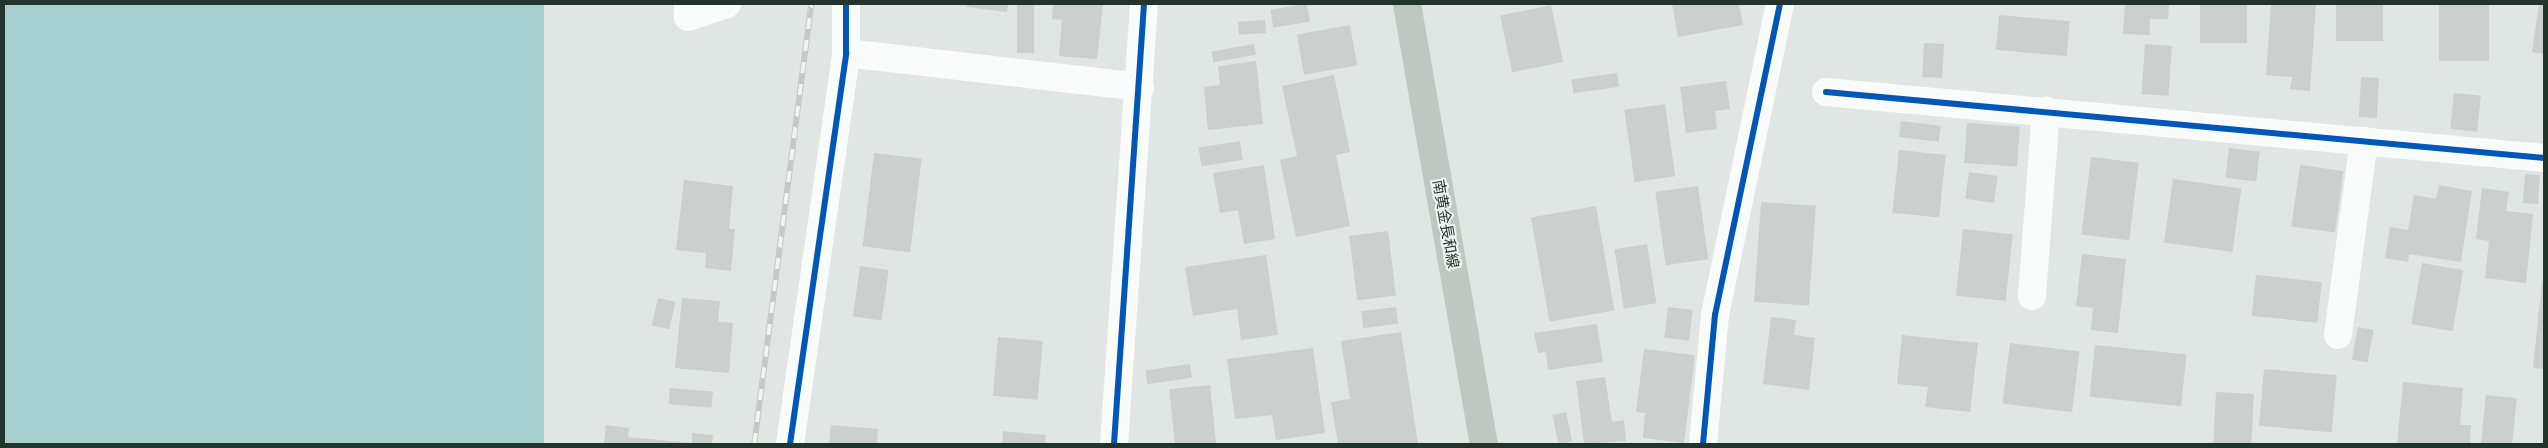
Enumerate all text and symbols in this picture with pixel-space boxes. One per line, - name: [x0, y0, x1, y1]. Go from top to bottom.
- street label: 南黄金長和線: [1428, 178, 1462, 270]

